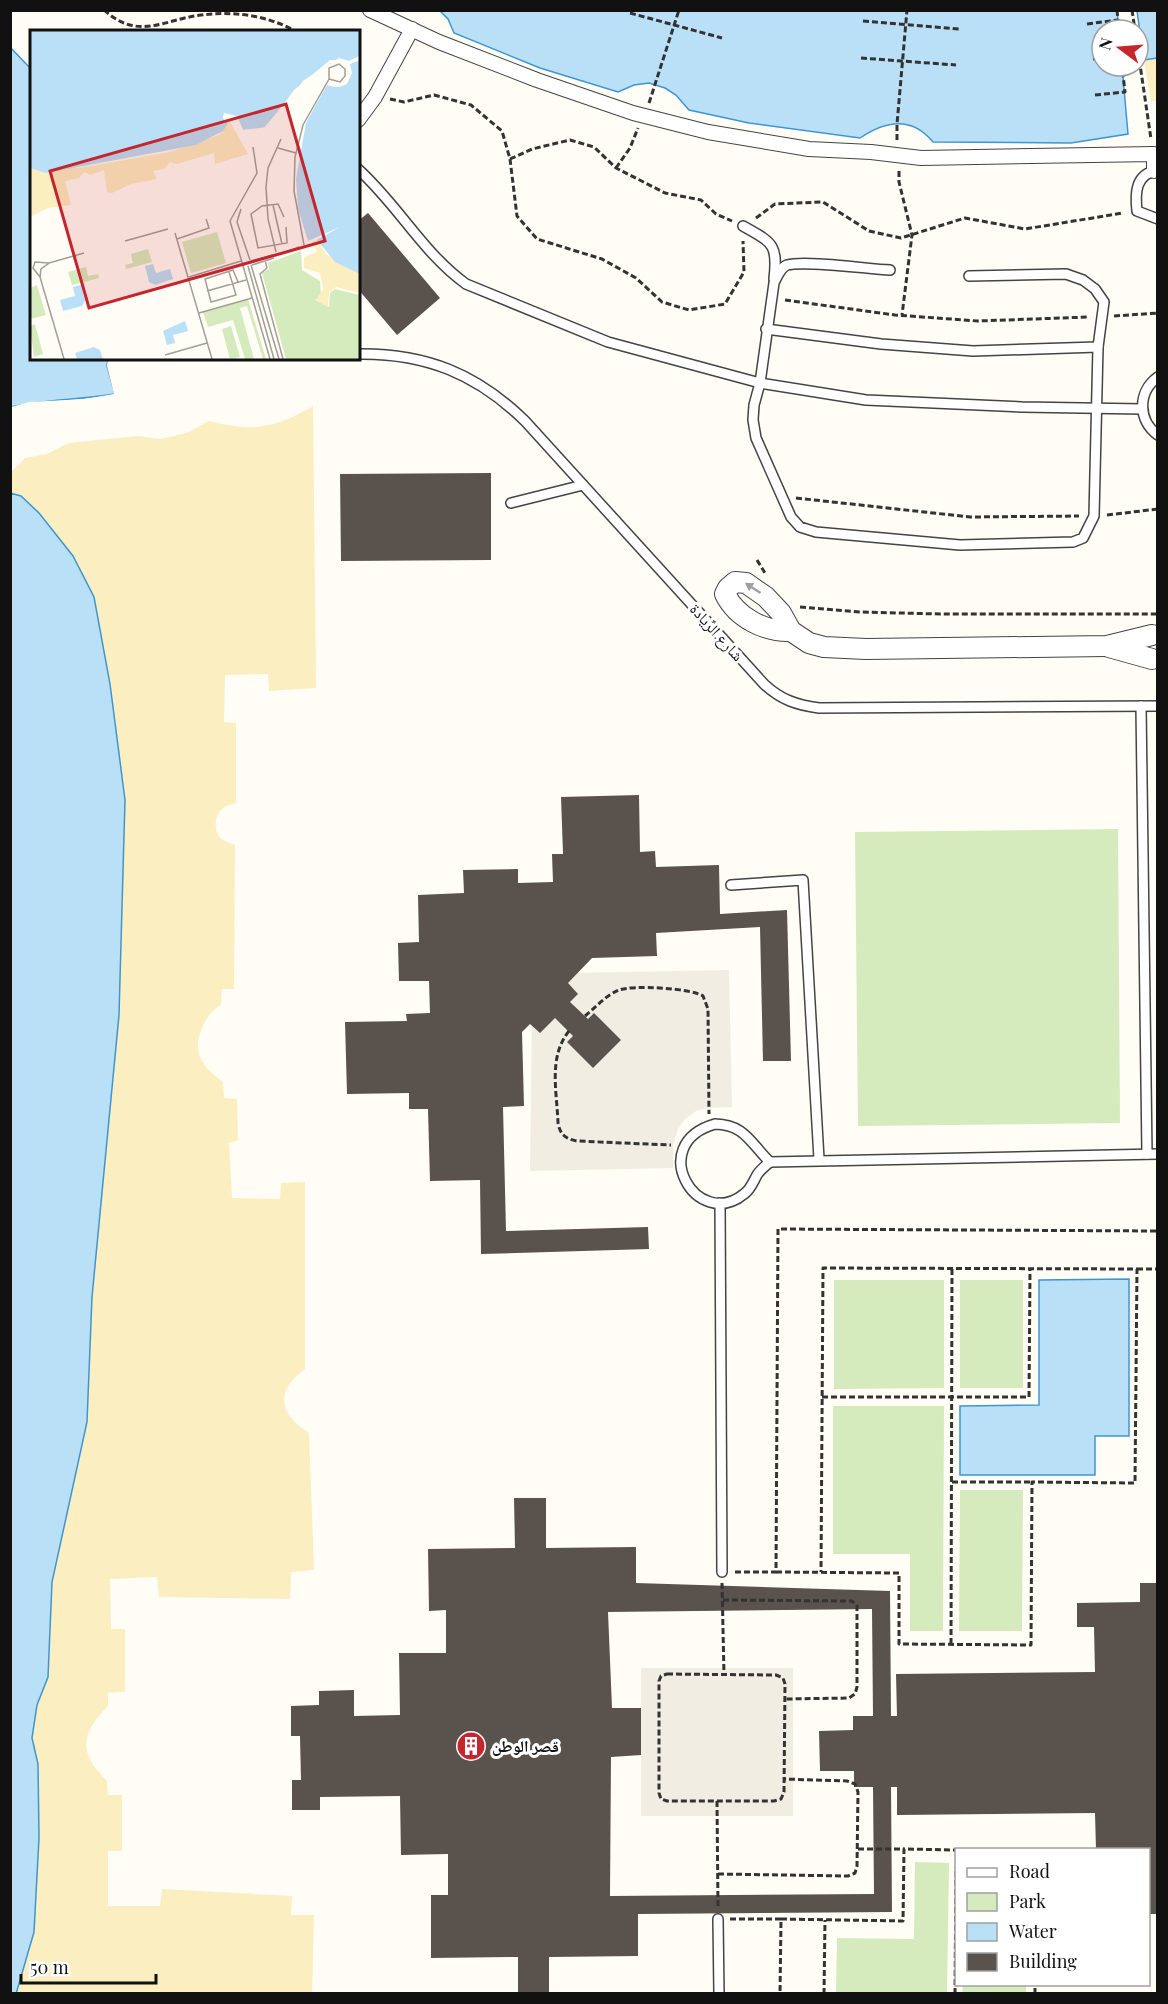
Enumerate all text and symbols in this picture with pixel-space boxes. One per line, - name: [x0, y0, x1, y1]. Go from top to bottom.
- north arrow: [1090, 18, 1150, 78]
- inset map: [30, 30, 360, 360]
- text: N: [1093, 35, 1117, 52]
- one-way arrow: [745, 583, 761, 594]
- street label: شارع الرِّيادة: [685, 598, 749, 666]
- building icon: قصر الوطن: [455, 1730, 487, 1762]
- place label: قصر الوطن: [492, 1735, 559, 1756]
- legend: [955, 1848, 1150, 1986]
- text: Road: [1009, 1859, 1050, 1883]
- text: Park: [1009, 1889, 1046, 1913]
- text: Water: [1008, 1919, 1057, 1943]
- scale bar: [21, 1947, 156, 1985]
- text: Building: [1009, 1949, 1077, 1973]
- text: 50 m: [30, 1955, 69, 1979]

